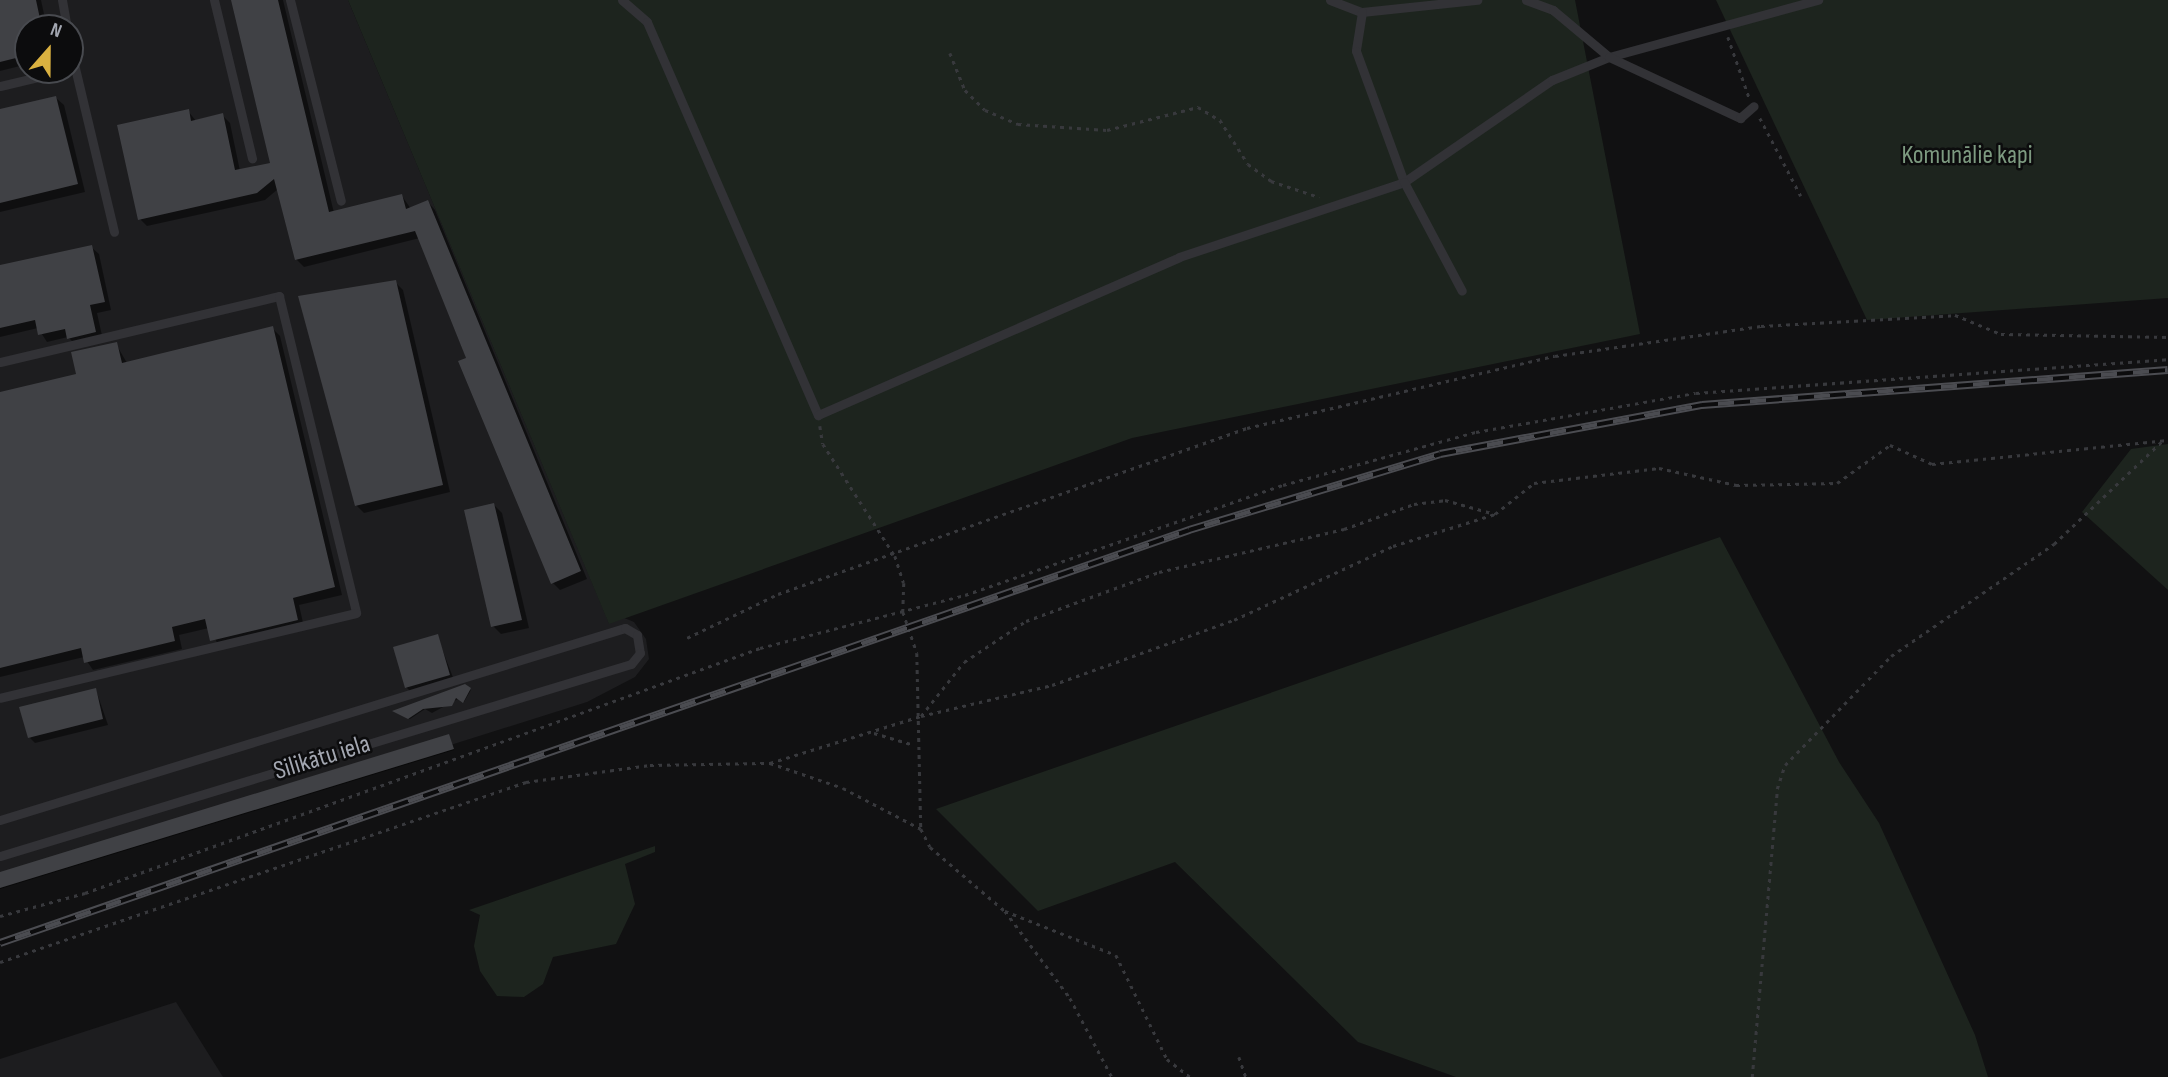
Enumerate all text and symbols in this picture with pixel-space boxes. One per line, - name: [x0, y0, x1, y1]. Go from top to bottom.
- north arrow: [14, 14, 84, 84]
- text: N: [47, 18, 65, 43]
- park label: Komunālie kapi: [1901, 140, 2033, 172]
- street label: Silikātu iela: [270, 729, 374, 787]

